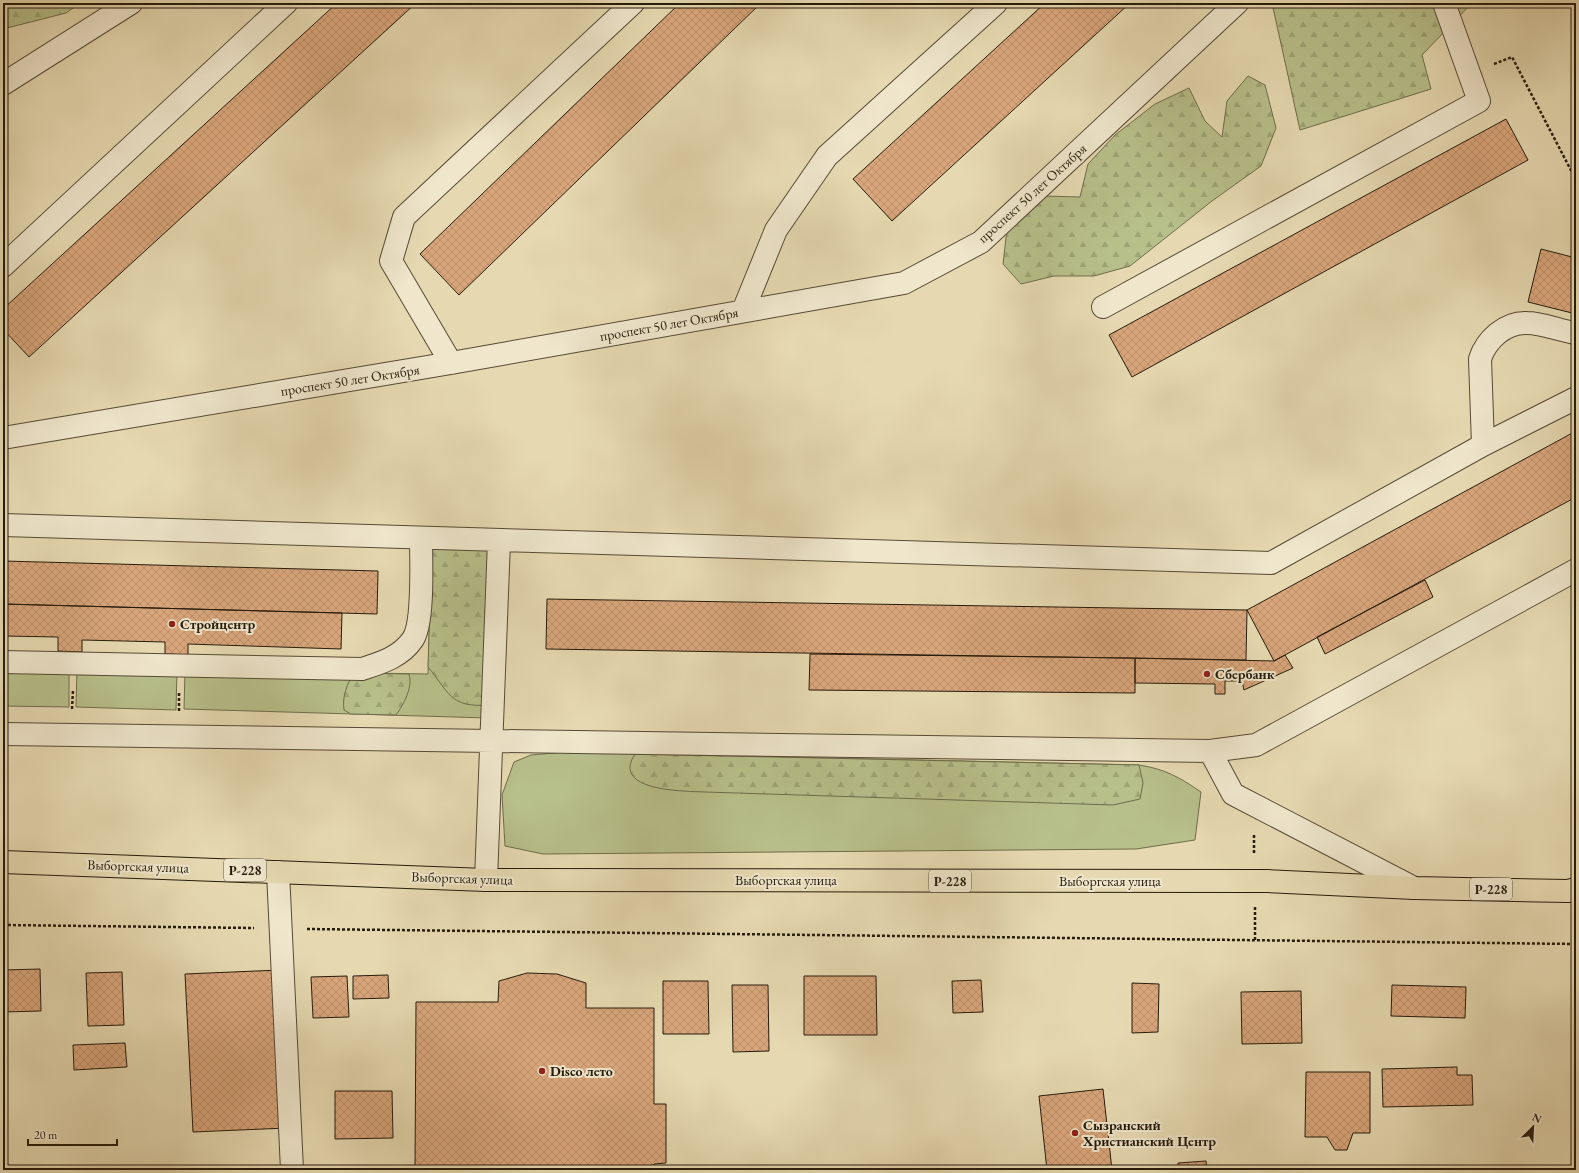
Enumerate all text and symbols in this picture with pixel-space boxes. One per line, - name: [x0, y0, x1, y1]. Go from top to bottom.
- street label: проспект 50 лет Октября: [974, 139, 1090, 247]
- street label: проспект 50 лет Октября: [598, 303, 740, 345]
- street label: проспект 50 лет Октября: [279, 360, 421, 400]
- place label: Стройцентр: [180, 615, 256, 633]
- marker: Стройцентр: [167, 619, 177, 629]
- place label: Сбербанк: [1215, 665, 1275, 683]
- marker: Сбербанк: [1202, 669, 1212, 679]
- street label: Выборгская улица: [87, 855, 190, 877]
- road number: Р-228: [224, 859, 266, 881]
- street label: Выборгская улица: [411, 867, 514, 889]
- road number: Р-228: [929, 870, 971, 892]
- street label: Выборгская улица: [735, 871, 837, 889]
- street label: Выборгская улица: [1059, 872, 1161, 890]
- road number: Р-228: [1470, 878, 1512, 900]
- place label: Disco лето: [550, 1062, 613, 1080]
- marker: Disco лето: [537, 1066, 547, 1076]
- north arrow: [1513, 1107, 1553, 1147]
- text: N: [1530, 1110, 1544, 1126]
- place label: Сызранский Христианский Центр: [1082, 1116, 1216, 1150]
- scale bar: [28, 1121, 117, 1147]
- text: 20 m: [34, 1127, 58, 1143]
- marker: Сызранский Христианский Центр: [1070, 1128, 1080, 1138]

